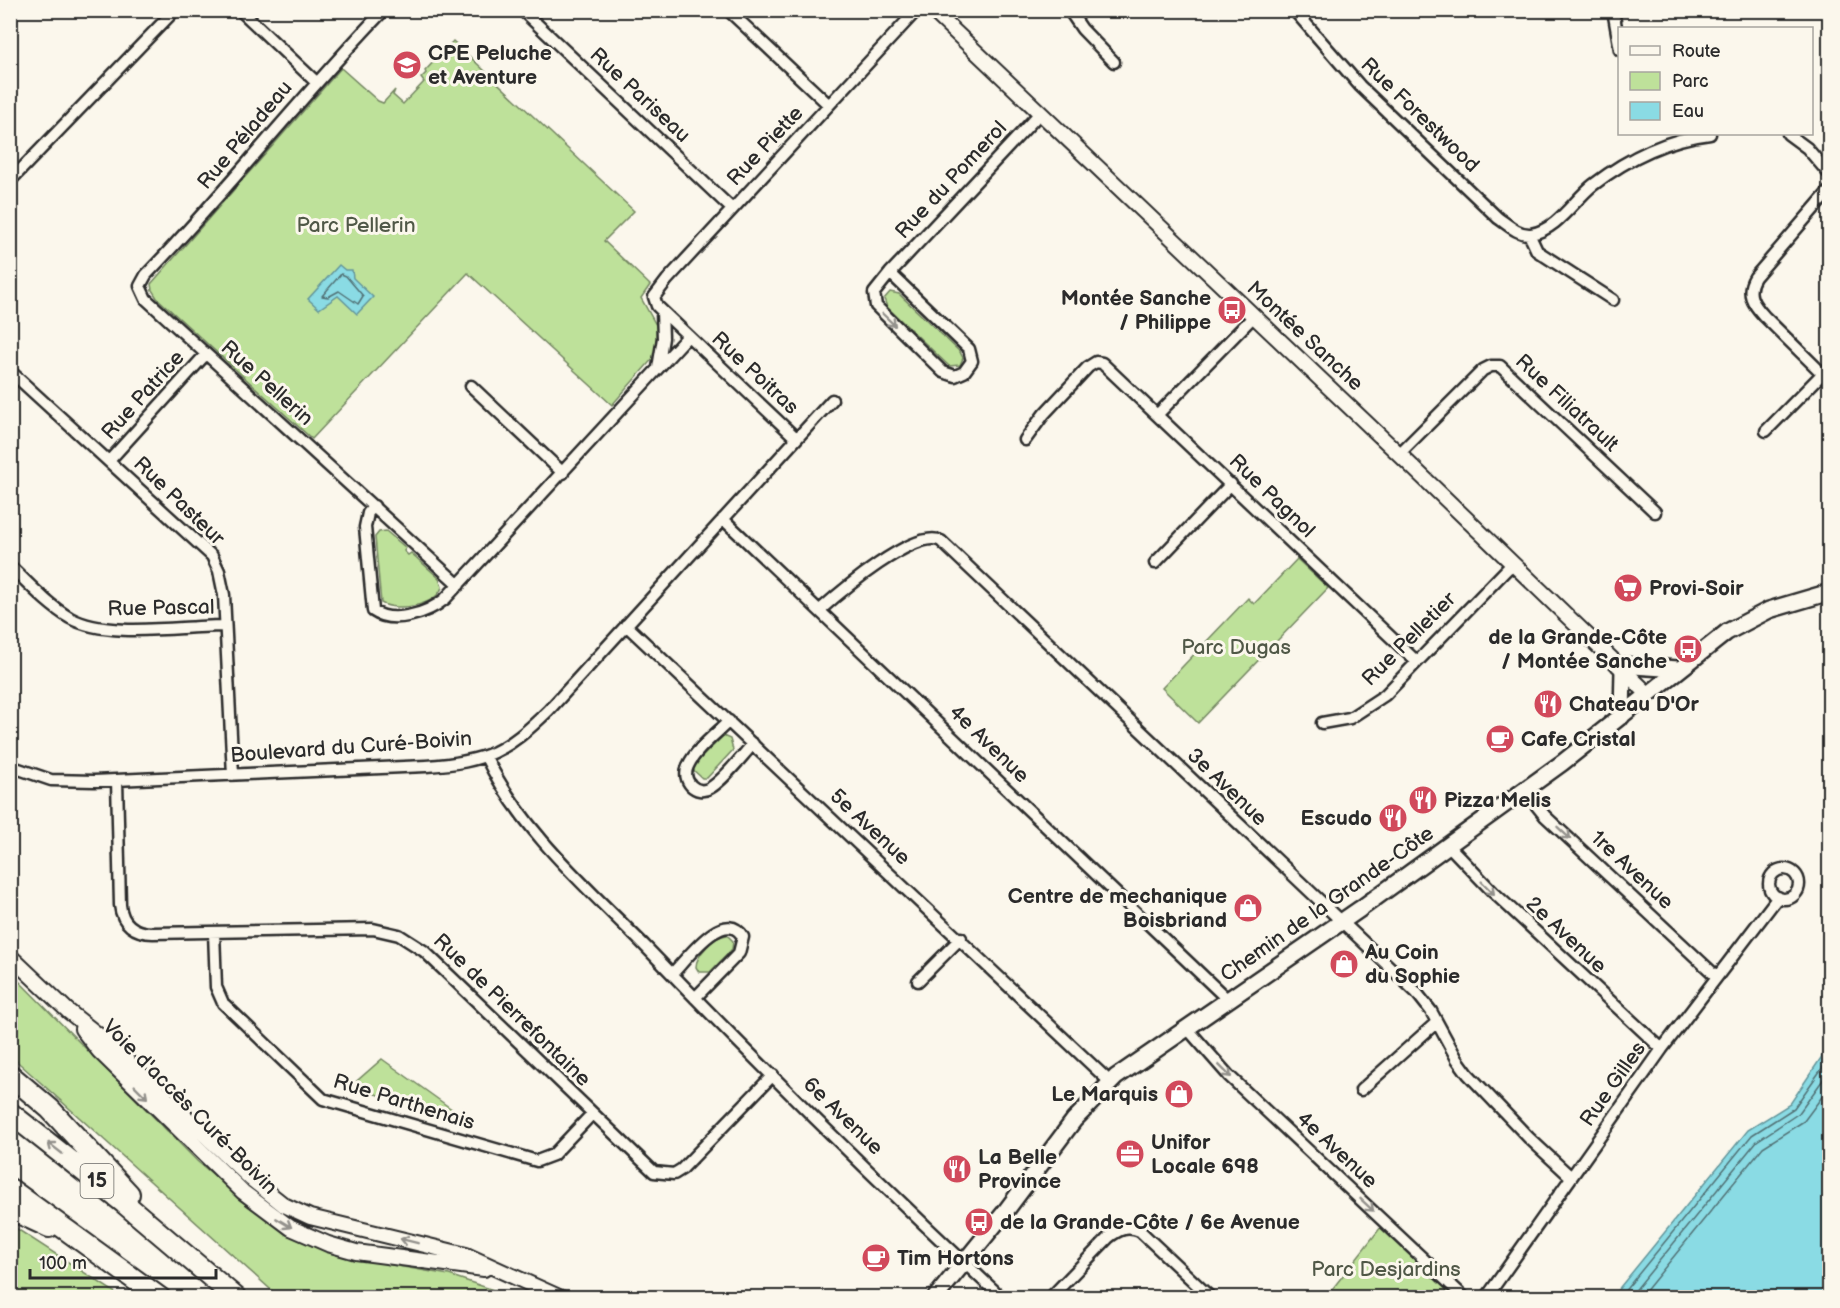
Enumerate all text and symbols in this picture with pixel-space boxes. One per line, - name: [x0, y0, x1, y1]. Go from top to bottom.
- legend: [1618, 27, 1813, 135]
- place label: CPE Peluche et Aventure: [428, 41, 552, 90]
- text: Route: [1672, 41, 1721, 62]
- street label: Rue Pariseau: [585, 42, 695, 148]
- school or university icon: CPE Peluche et Aventure: [391, 49, 423, 81]
- street label: Rue Forestwood: [1356, 52, 1484, 178]
- text: Parc: [1672, 71, 1709, 92]
- street label: Rue Péladeau: [192, 76, 298, 194]
- street label: Rue Piette: [722, 101, 808, 191]
- text: Eau: [1672, 101, 1704, 122]
- street label: Rue du Pomerol: [890, 116, 1012, 244]
- park label: Parc Pellerin: [296, 213, 416, 238]
- street label: Montée Sanche: [1242, 276, 1368, 396]
- place label: Montée Sanche / Philippe: [1061, 286, 1211, 335]
- bus stop icon: Montée Sanche / Philippe: [1216, 294, 1248, 326]
- one-way arrow: [882, 313, 897, 327]
- street label: Rue Poitras: [706, 326, 804, 420]
- street label: Rue Pellerin: [216, 335, 318, 431]
- street label: Rue Patrice: [96, 345, 190, 445]
- street label: Rue Filiatrault: [1510, 349, 1624, 458]
- street label: Rue Pagnol: [1224, 449, 1320, 543]
- street label: Rue Pasteur: [128, 451, 230, 551]
- supermarket icon: Provi-Soir: [1612, 572, 1644, 604]
- place label: Provi-Soir: [1649, 576, 1744, 601]
- street label: Rue Pelletier: [1357, 587, 1461, 691]
- street label: Rue Pascal: [107, 595, 215, 621]
- place label: de la Grande-Côte / Montée Sanche: [1488, 625, 1667, 674]
- bus stop icon: de la Grande-Côte / Montée Sanche: [1672, 633, 1704, 665]
- park label: Parc Dugas: [1181, 635, 1291, 660]
- restaurant icon: Chateau D'Or: [1532, 688, 1564, 720]
- place label: Chateau D'Or: [1569, 692, 1699, 717]
- street label: 4e Avenue: [944, 700, 1034, 788]
- cafe icon: Cafe Cristal: [1484, 723, 1516, 755]
- street label: Boulevard du Curé-Boivin: [229, 726, 473, 768]
- place label: Cafe Cristal: [1521, 727, 1636, 752]
- street label: 3e Avenue: [1182, 743, 1272, 831]
- street label: 5e Avenue: [825, 784, 915, 870]
- restaurant icon: Pizza Melis: [1407, 784, 1439, 816]
- place label: Pizza Melis: [1444, 788, 1551, 813]
- restaurant icon: Escudo: [1377, 802, 1409, 834]
- place label: Escudo: [1301, 806, 1372, 831]
- street label: Chemin de la Grande-Côte: [1216, 821, 1438, 987]
- street label: 1re Avenue: [1585, 825, 1679, 915]
- one-way arrow: [1556, 826, 1571, 840]
- one-way arrow: [1481, 880, 1495, 895]
- place label: Centre de mechanique Boisbriand: [1008, 884, 1227, 933]
- street label: 2e Avenue: [1521, 891, 1611, 979]
- shop icon: Centre de mechanique Boisbriand: [1232, 892, 1264, 924]
- street label: Rue de Pierrefontaine: [428, 928, 596, 1092]
- place label: Au Coin du Sophie: [1364, 940, 1460, 989]
- shop icon: Au Coin du Sophie: [1328, 948, 1360, 980]
- street label: Voie d'accès Curé-Boivin: [97, 1014, 283, 1200]
- street label: Rue Gilles: [1575, 1037, 1651, 1131]
- one-way arrow: [1217, 1064, 1232, 1079]
- street label: Rue Parthenais: [330, 1069, 478, 1135]
- street label: 6e Avenue: [798, 1072, 888, 1160]
- shop icon: Le Marquis: [1163, 1078, 1195, 1110]
- place label: Le Marquis: [1051, 1082, 1158, 1107]
- one-way arrow: [133, 1084, 148, 1099]
- street label: 4e Avenue: [1291, 1106, 1383, 1194]
- place label: Unifor Locale 698: [1151, 1130, 1259, 1179]
- office icon: Unifor Locale 698: [1114, 1138, 1146, 1170]
- one-way arrow: [48, 1141, 64, 1154]
- place label: La Belle Province: [978, 1145, 1061, 1194]
- restaurant icon: La Belle Province: [941, 1153, 973, 1185]
- road number: 15: [80, 1164, 114, 1198]
- one-way arrow: [1359, 1197, 1374, 1212]
- bus stop icon: de la Grande-Côte / 6e Avenue: [963, 1206, 995, 1238]
- place label: de la Grande-Côte / 6e Avenue: [1000, 1210, 1300, 1235]
- one-way arrow: [275, 1218, 292, 1230]
- one-way arrow: [400, 1234, 419, 1246]
- scale bar: [30, 1242, 216, 1280]
- cafe icon: Tim Hortons: [860, 1242, 892, 1274]
- place label: Tim Hortons: [897, 1246, 1014, 1271]
- text: 100 m: [39, 1253, 87, 1274]
- park label: Parc Desjardins: [1311, 1257, 1461, 1282]

